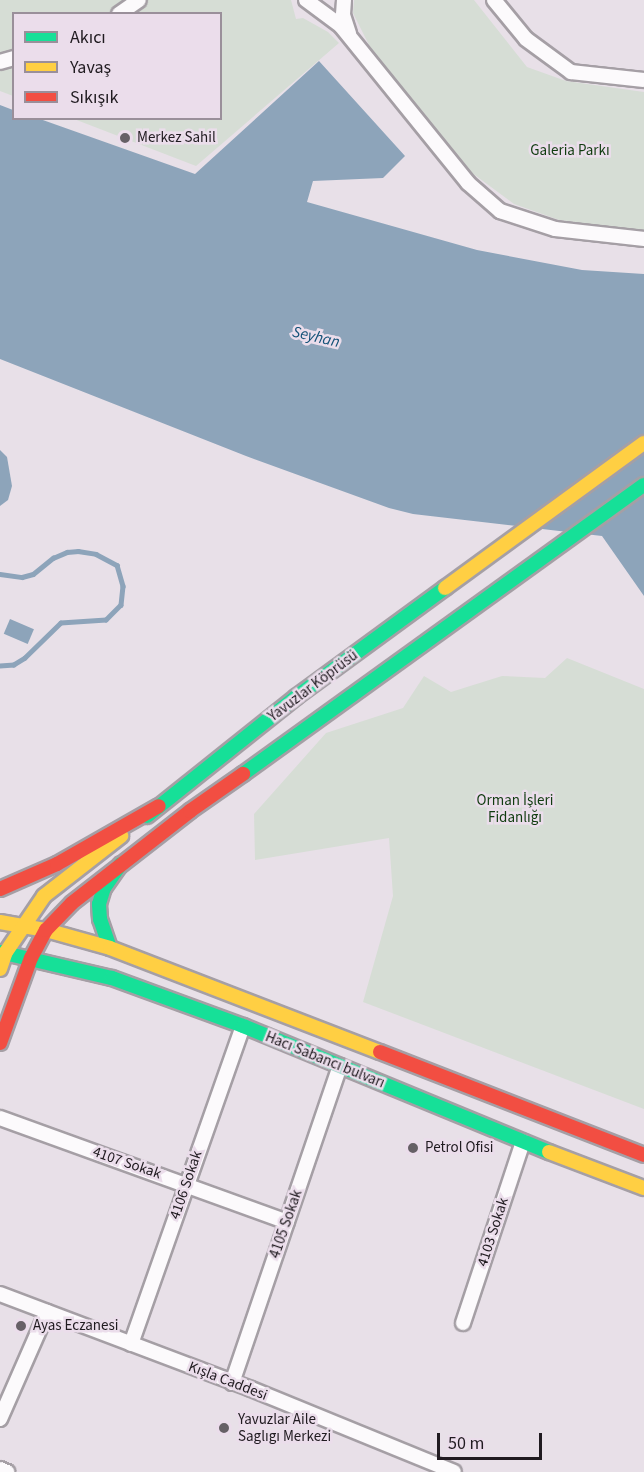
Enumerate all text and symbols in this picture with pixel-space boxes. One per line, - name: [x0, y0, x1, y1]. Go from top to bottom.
- legend: [12, 12, 222, 120]
- text: Akıcı: [70, 25, 106, 50]
- text: Yavaş: [70, 55, 111, 80]
- text: Sıkışık: [70, 85, 118, 110]
- place label: Merkez Sahil: [137, 129, 216, 147]
- marker: Merkez Sahil: [118, 131, 132, 145]
- park label: Galeria Parkı: [530, 142, 610, 160]
- water label: Seyhan: [290, 322, 342, 352]
- street label: Yavuzlar Köprüsü: [265, 646, 361, 726]
- park label: Orman İşleri Fidanlığı: [477, 791, 553, 826]
- street label: Hacı Sabancı bulvarı: [263, 1028, 387, 1092]
- place label: Petrol Ofisi: [425, 1139, 494, 1157]
- marker: Petrol Ofisi: [406, 1141, 420, 1155]
- street label: 4107 Sokak: [90, 1143, 164, 1183]
- street label: 4106 Sokak: [166, 1148, 206, 1222]
- street label: 4105 Sokak: [266, 1187, 306, 1261]
- street label: 4103 Sokak: [473, 1195, 513, 1269]
- place label: Ayas Eczanesi: [33, 1317, 118, 1335]
- marker: Ayas Eczanesi: [14, 1319, 28, 1333]
- street label: Kışla Caddesi: [186, 1358, 270, 1404]
- place label: Yavuzlar Aile Saglıgı Merkezi: [238, 1410, 331, 1445]
- marker: Yavuzlar Aile Saglıgı Merkezi: [215, 1419, 233, 1437]
- scale bar: [440, 1421, 545, 1459]
- text: 50 m: [448, 1431, 484, 1456]

